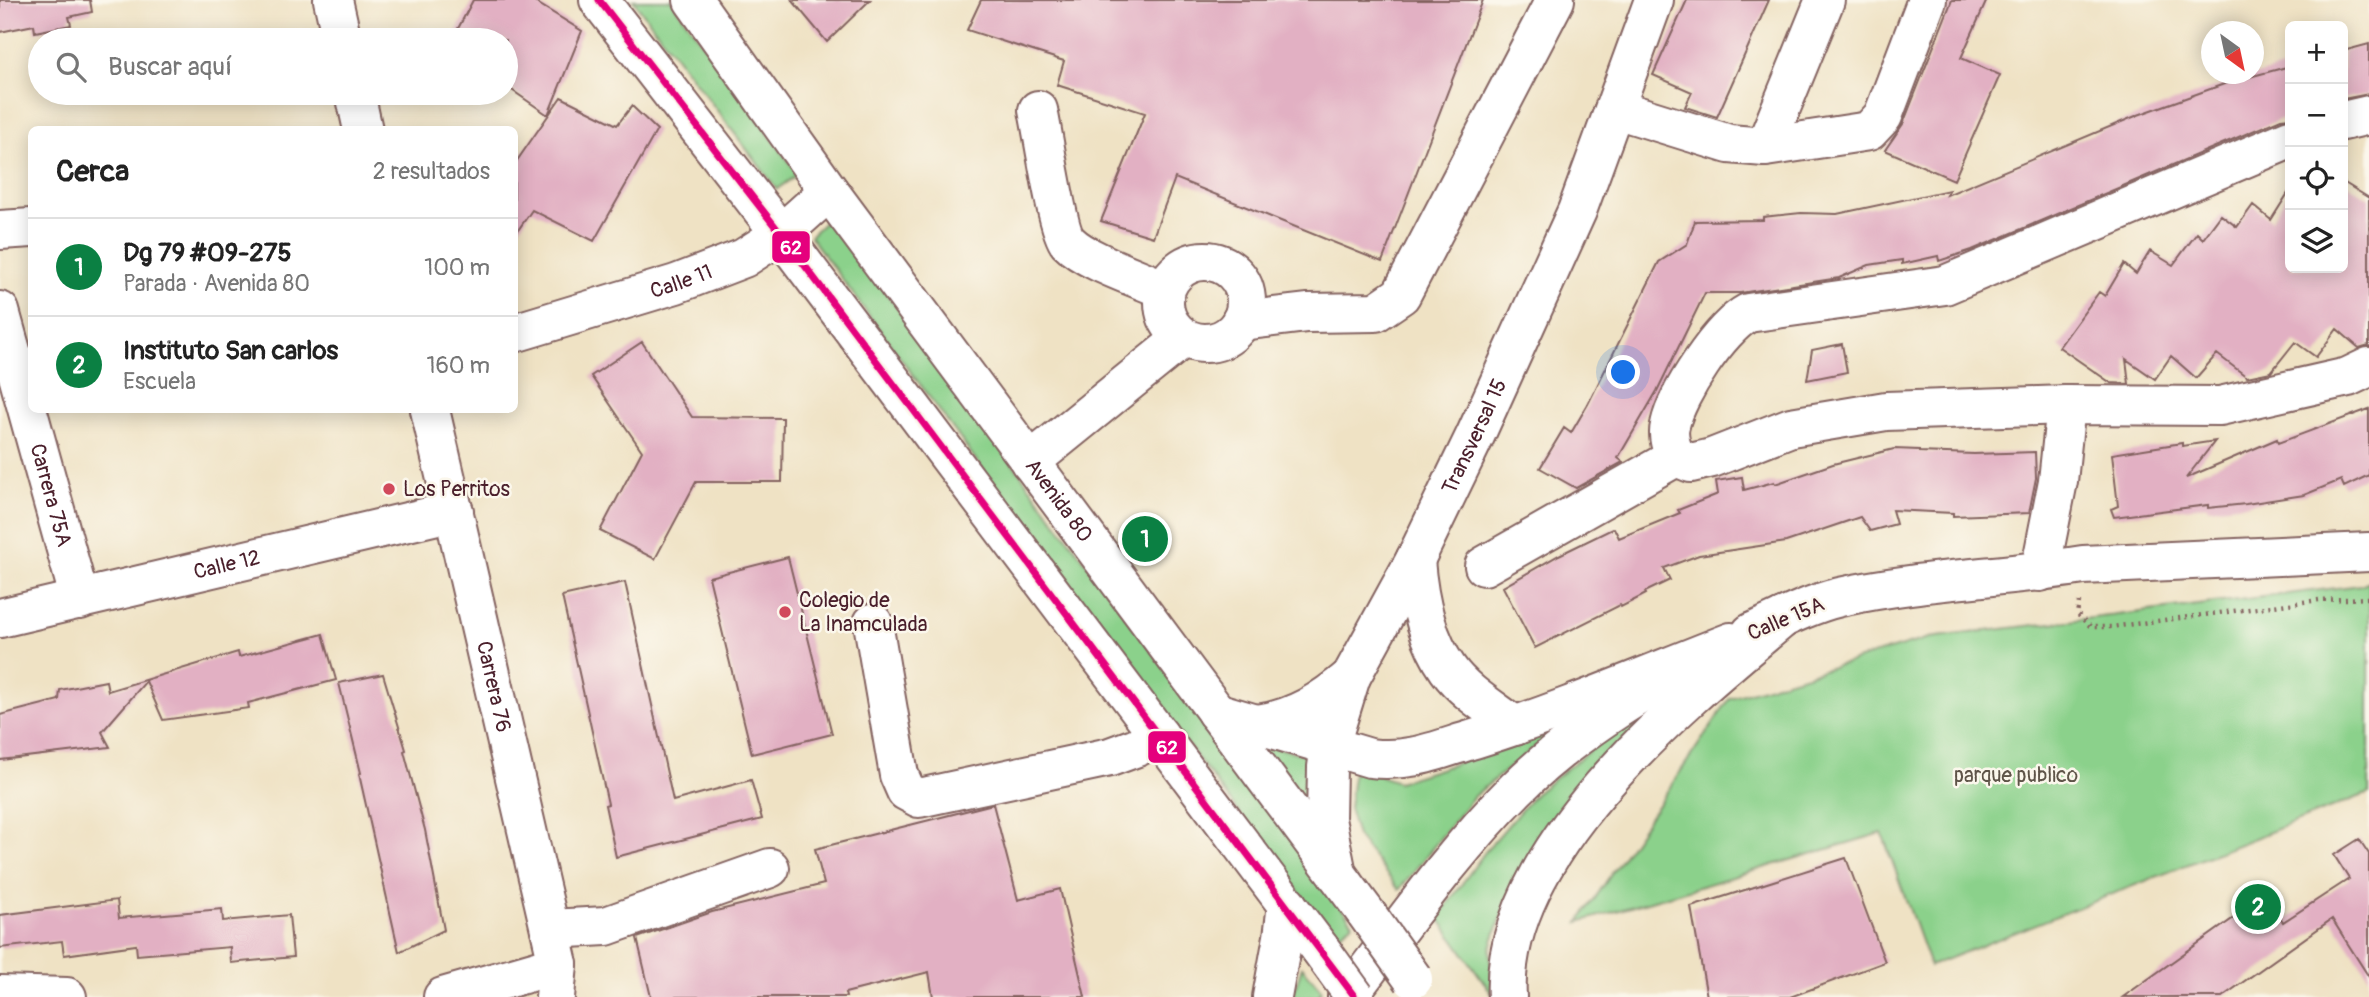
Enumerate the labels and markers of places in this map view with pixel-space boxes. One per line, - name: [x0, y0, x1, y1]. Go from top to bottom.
- place label: Los Perritos: [403, 476, 510, 503]
- marker: Los Perritos: [381, 481, 397, 497]
- pin: 1: [1122, 513, 1168, 565]
- place label: Colegio de La Inamculada: [799, 587, 927, 638]
- marker: Colegio de La Inamculada: [777, 604, 793, 620]
- pin: 2: [2235, 881, 2281, 933]

